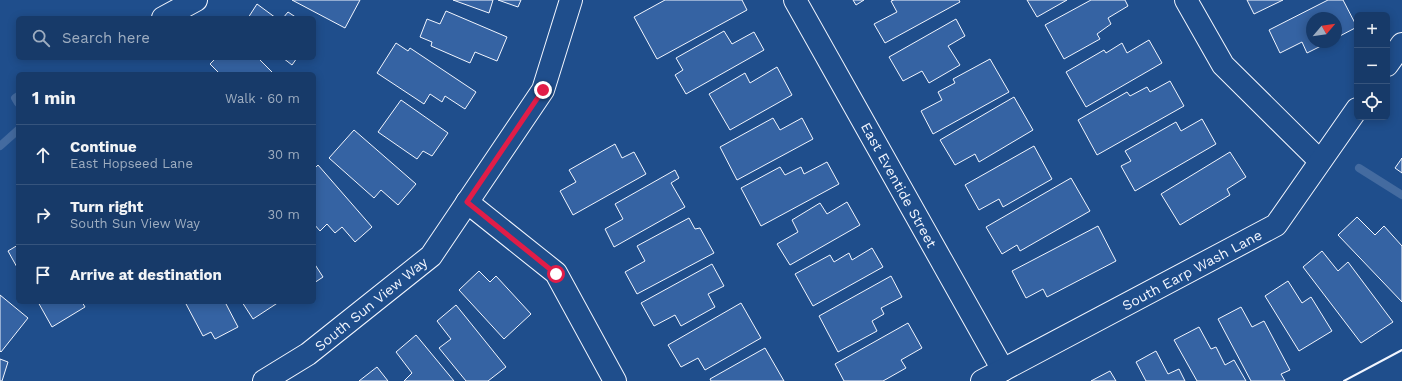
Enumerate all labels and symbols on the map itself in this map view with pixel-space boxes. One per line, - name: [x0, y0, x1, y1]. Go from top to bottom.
- north arrow: [1306, 12, 1342, 48]
- route end: [534, 81, 552, 99]
- street label: East Eventide Street: [858, 120, 940, 250]
- street label: South Earp Wash Lane: [1119, 226, 1265, 314]
- street label: South Sun View Way: [312, 253, 431, 354]
- route start: [547, 265, 565, 283]

